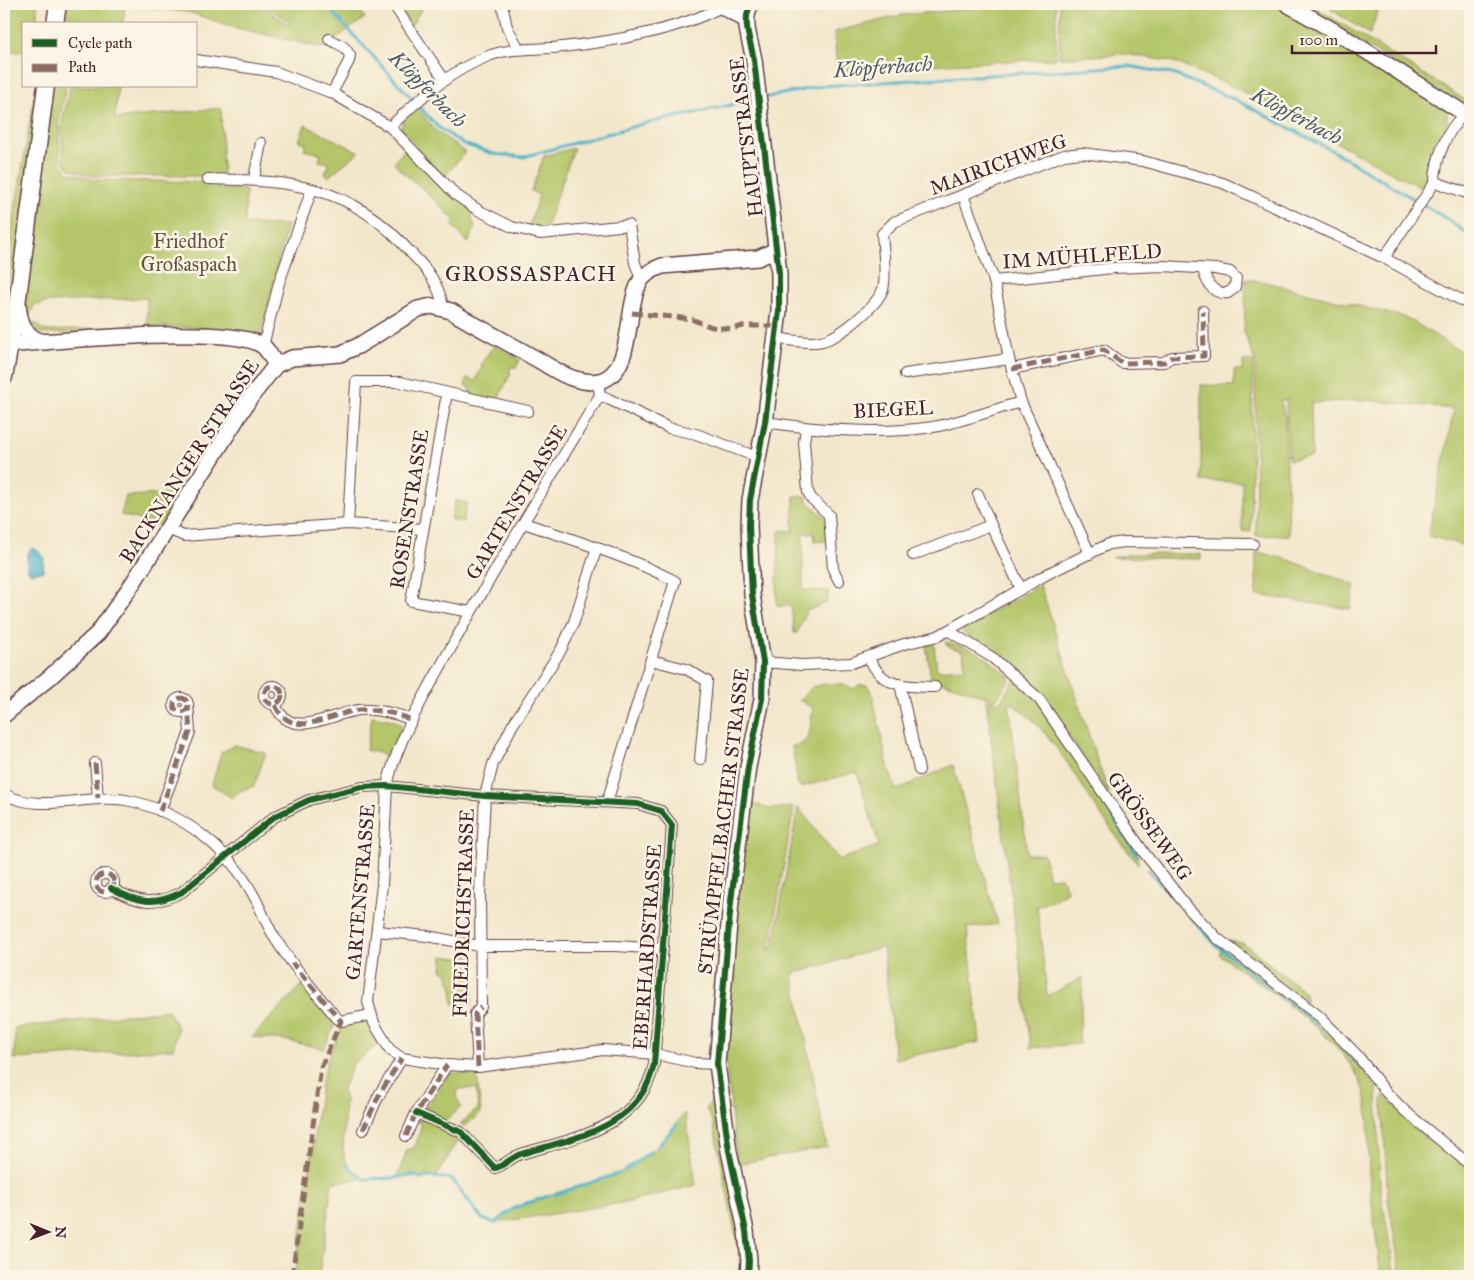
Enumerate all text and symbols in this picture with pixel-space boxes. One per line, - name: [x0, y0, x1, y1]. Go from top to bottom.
- legend: [22, 22, 198, 88]
- scale bar: [1292, 22, 1435, 54]
- text: 100 m: [1299, 31, 1339, 49]
- text: Cycle path: [68, 34, 133, 52]
- water label: Klöpferbach: [383, 44, 472, 133]
- water label: Klöpferbach: [832, 51, 933, 83]
- street label: HAUPTSTRASSE: [724, 56, 768, 218]
- text: Path: [68, 58, 97, 76]
- water label: Klöpferbach: [1246, 81, 1347, 151]
- street label: MAIRICHWEG: [926, 128, 1070, 200]
- park label: Friedhof Großaspach: [141, 229, 237, 276]
- street label: IM MÜHLFELD: [1001, 238, 1163, 274]
- district label: GROSSASPACH: [445, 260, 617, 287]
- street label: BACKNANGER STRASSE: [114, 354, 264, 568]
- street label: BIEGEL: [853, 395, 934, 423]
- street label: GARTENSTRASSE: [460, 420, 572, 584]
- street label: ROSENSTRASSE: [385, 427, 433, 591]
- street label: STRÜMPFELBACHER STRASSE: [692, 666, 754, 976]
- street label: GRÖSSEWEG: [1103, 767, 1197, 885]
- street label: GARTENSTRASSE: [340, 803, 380, 981]
- street label: FRIEDRICHSTRASSE: [447, 808, 479, 1018]
- street label: EBERHARDSTRASSE: [628, 843, 666, 1051]
- north arrow: [22, 1208, 72, 1258]
- text: N: [52, 1226, 69, 1238]

